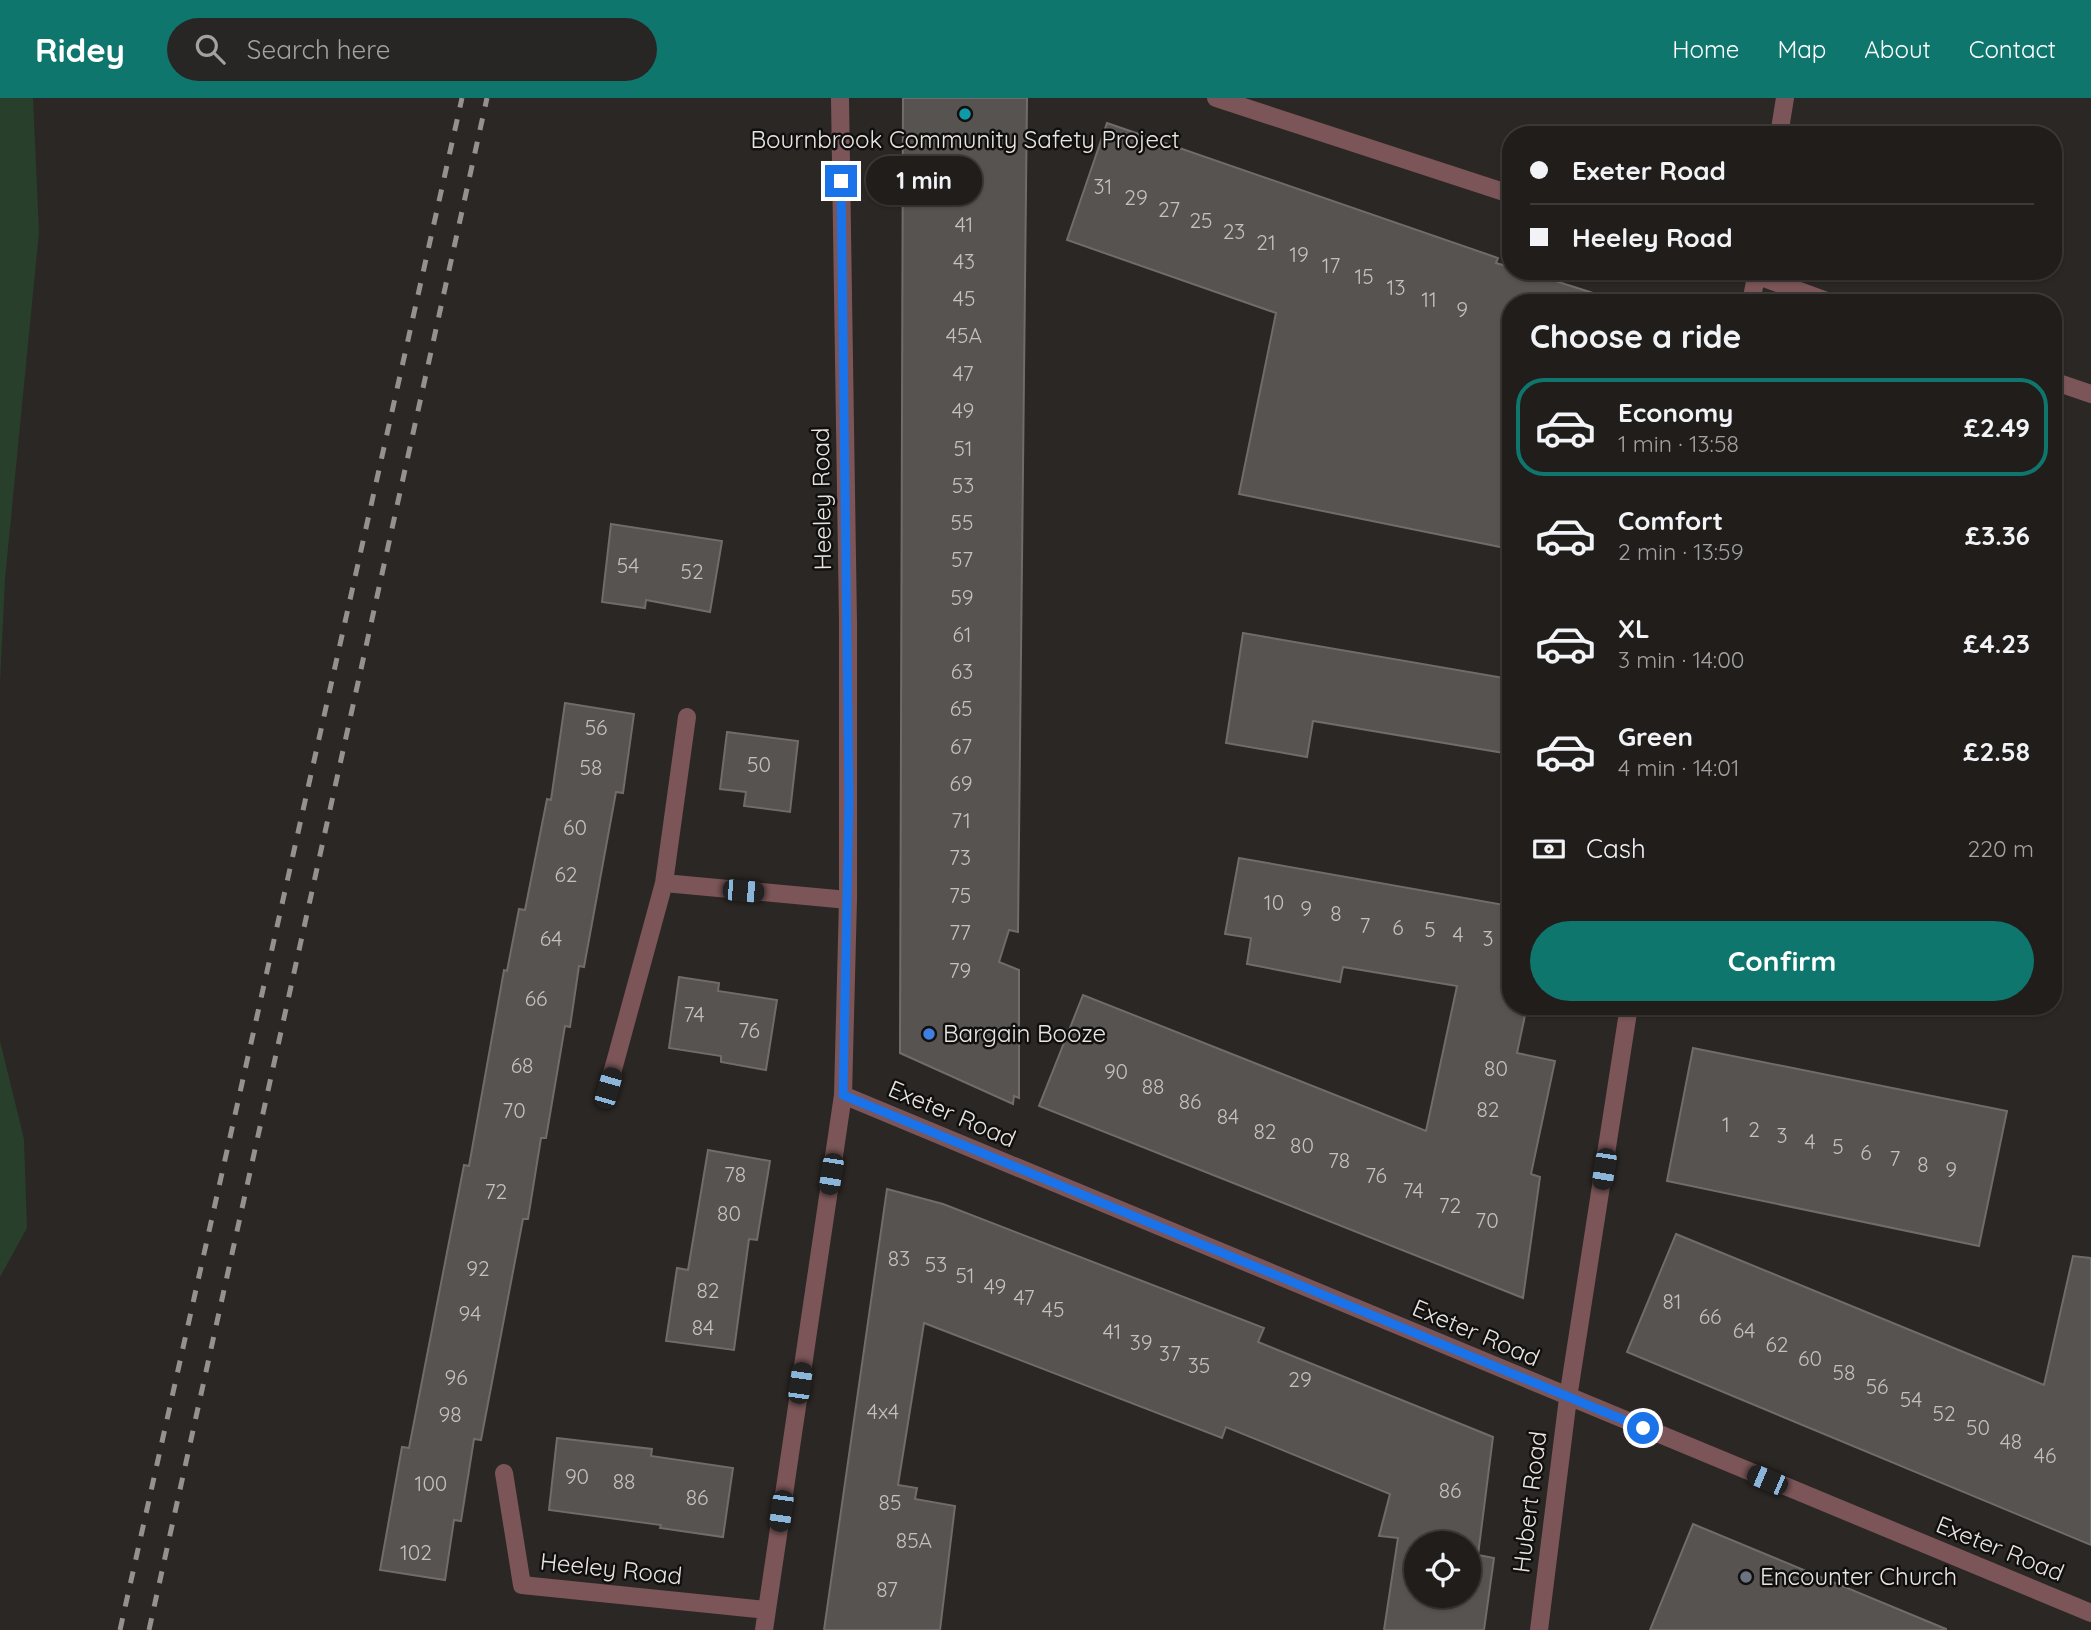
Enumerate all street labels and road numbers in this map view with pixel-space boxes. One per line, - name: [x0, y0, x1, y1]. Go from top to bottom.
- street label: Heeley Road: [805, 427, 837, 571]
- street label: Exeter Road: [884, 1073, 1021, 1153]
- street label: Exeter Road: [1408, 1292, 1545, 1372]
- street label: Hubert Road: [1505, 1429, 1553, 1574]
- street label: Exeter Road: [1932, 1509, 2069, 1587]
- street label: Heeley Road: [538, 1546, 684, 1590]

